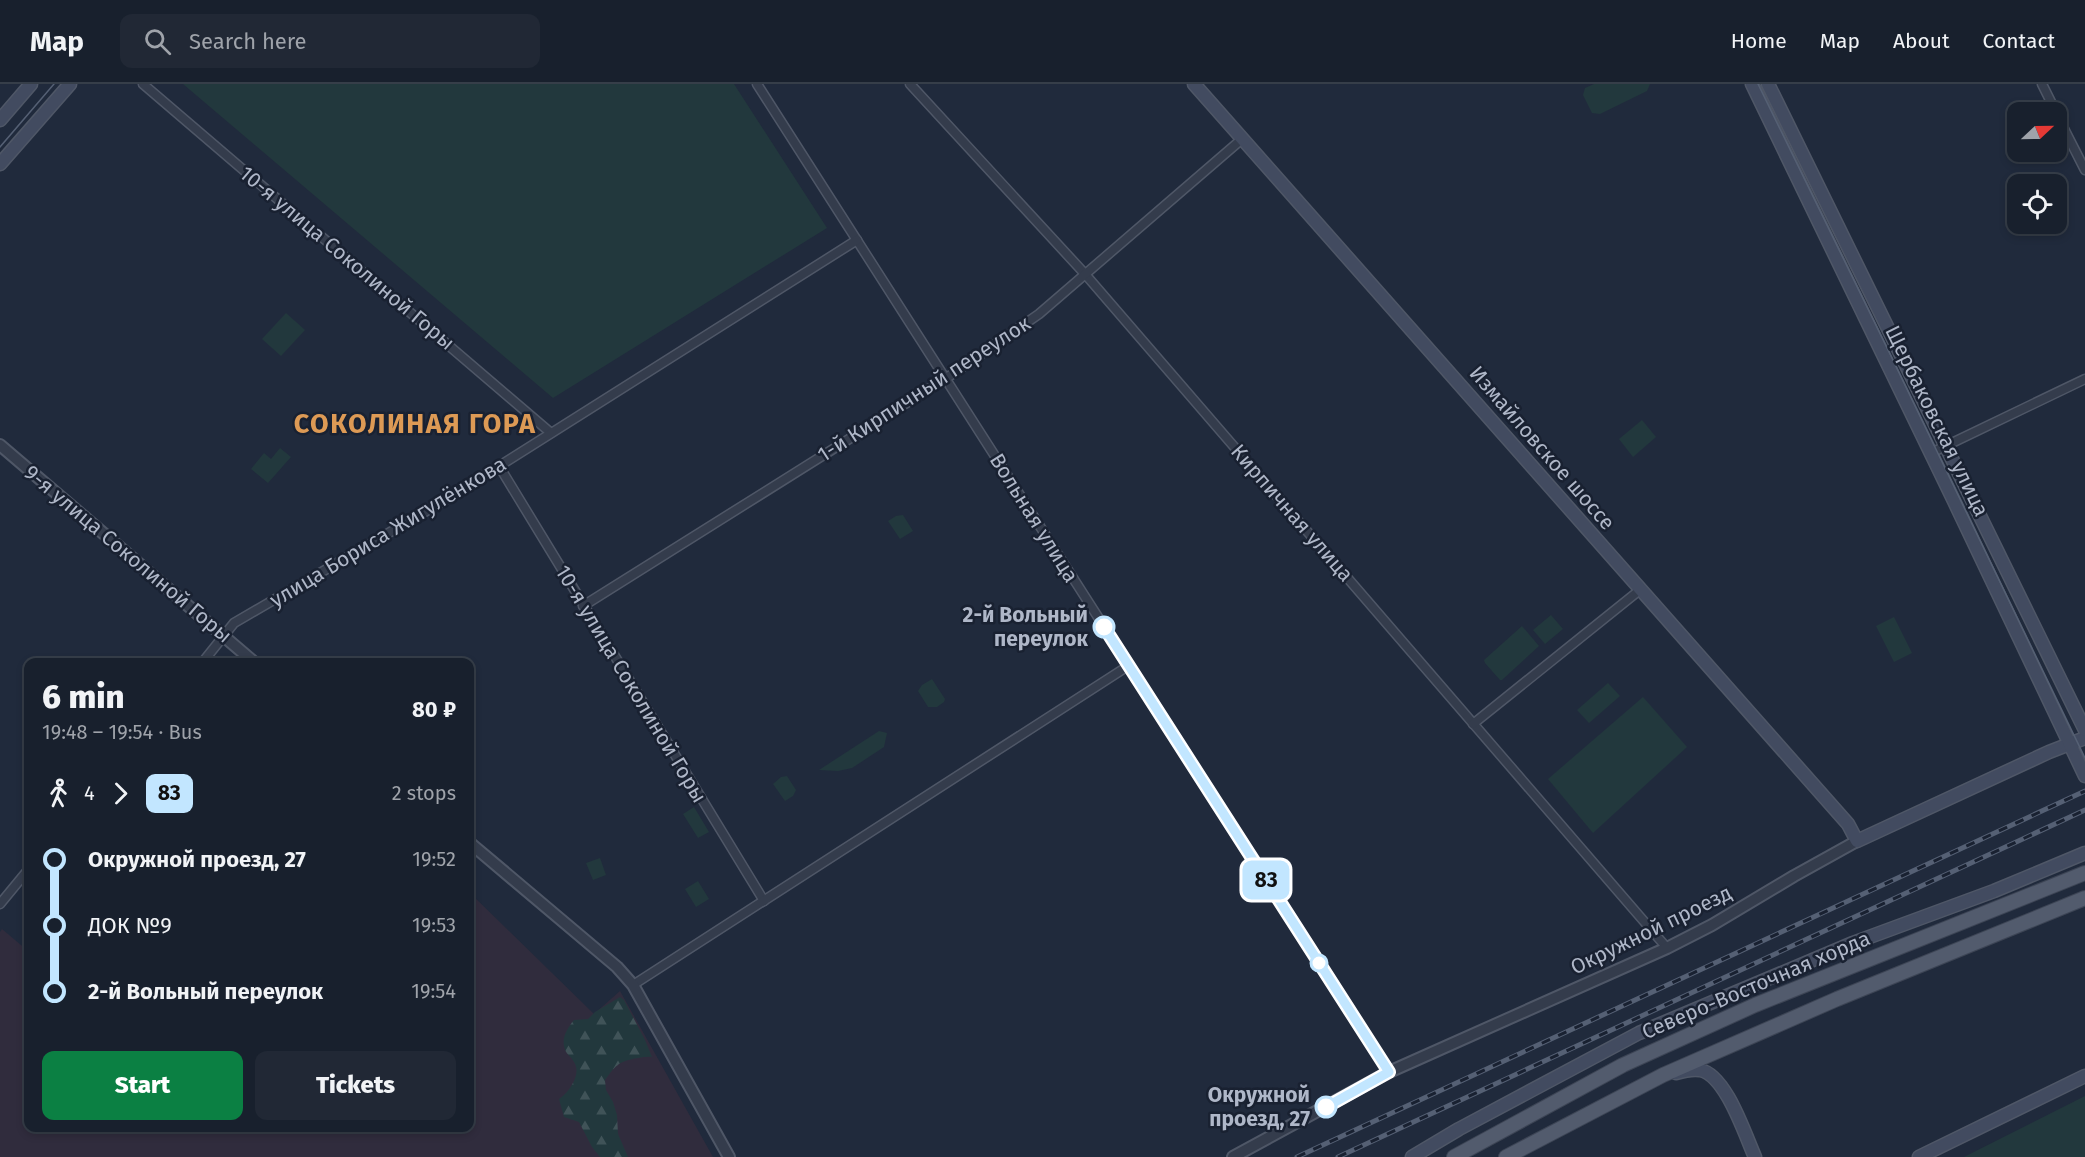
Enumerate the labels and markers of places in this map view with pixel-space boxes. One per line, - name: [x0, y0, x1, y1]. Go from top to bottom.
- place label: 2-й Вольный переулок: [963, 602, 1088, 652]
- marker: 2-й Вольный переулок: [1093, 616, 1115, 638]
- unlabelled marker: [1310, 954, 1328, 972]
- place label: Окружной проезд, 27: [1208, 1082, 1310, 1132]
- marker: Окружной проезд, 27: [1315, 1096, 1337, 1118]

